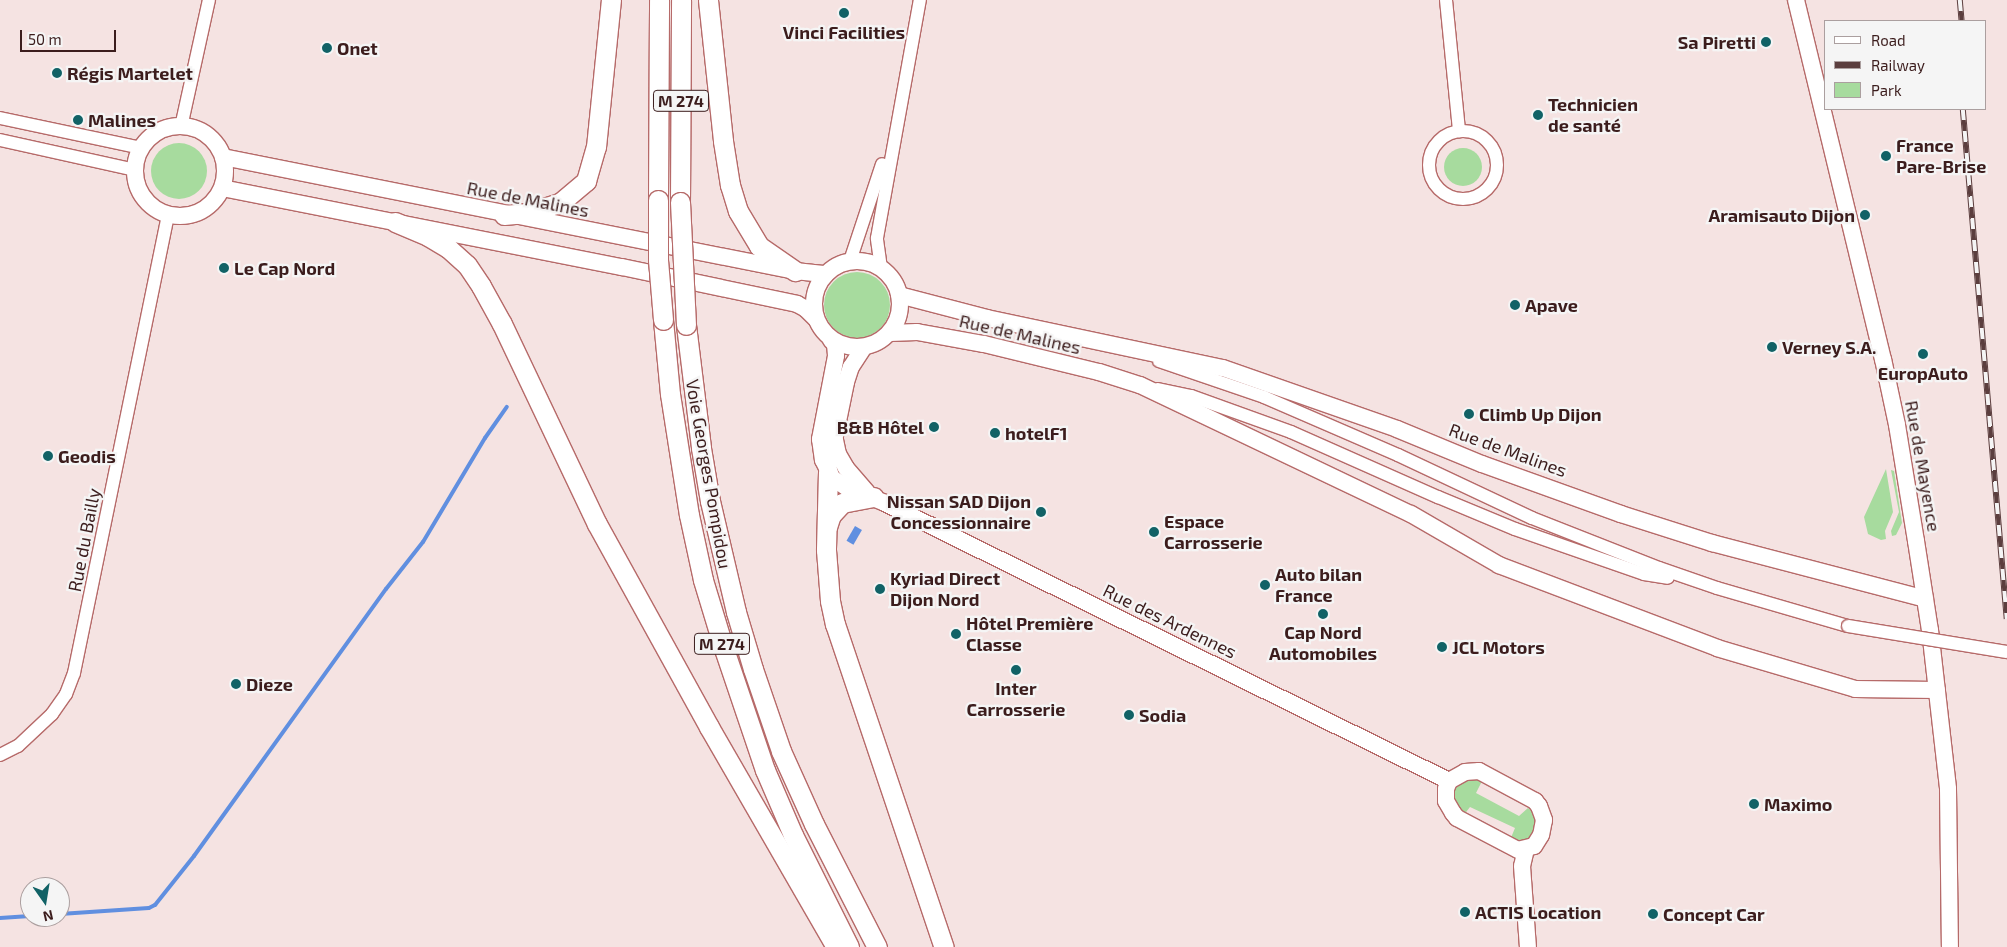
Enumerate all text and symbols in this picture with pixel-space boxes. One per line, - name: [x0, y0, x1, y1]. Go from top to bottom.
- marker: Vinci Facilities: [838, 7, 850, 19]
- scale bar: [22, 20, 119, 52]
- legend: [1824, 20, 1987, 110]
- place label: Vinci Facilities: [783, 21, 905, 43]
- text: 50 m: [28, 30, 62, 48]
- place label: Sa Piretti: [1678, 31, 1756, 53]
- text: Road: [1871, 31, 1906, 49]
- marker: Sa Piretti: [1760, 36, 1772, 48]
- place label: Onet: [337, 37, 378, 59]
- marker: Onet: [321, 42, 333, 54]
- text: Railway: [1871, 56, 1925, 74]
- place label: Régis Martelet: [67, 62, 193, 84]
- marker: Régis Martelet: [51, 67, 63, 79]
- text: Park: [1871, 81, 1902, 99]
- road number: M 274: [652, 88, 710, 114]
- place label: Technicien de santé: [1548, 94, 1638, 136]
- place label: Malines: [88, 109, 156, 131]
- marker: Technicien de santé: [1532, 109, 1544, 121]
- marker: Malines: [72, 114, 84, 126]
- place label: France Pare-Brise: [1896, 135, 1986, 178]
- marker: France Pare-Brise: [1880, 150, 1892, 162]
- street label: Rue de Malines: [465, 177, 591, 221]
- place label: Aramisauto Dijon: [1708, 204, 1855, 226]
- marker: Aramisauto Dijon: [1859, 209, 1871, 221]
- place label: Le Cap Nord: [234, 257, 335, 279]
- marker: Le Cap Nord: [218, 262, 230, 274]
- place label: Apave: [1525, 294, 1578, 316]
- marker: Apave: [1509, 299, 1521, 311]
- street label: Rue de Malines: [957, 310, 1083, 358]
- place label: Verney S.A.: [1782, 336, 1877, 358]
- marker: Verney S.A.: [1766, 341, 1778, 353]
- marker: EuropAuto: [1917, 348, 1929, 360]
- place label: EuropAuto: [1878, 362, 1968, 384]
- street label: Voie Georges Pompidou: [682, 378, 736, 570]
- street label: Rue de Mayence: [1901, 399, 1945, 533]
- place label: Climb Up Dijon: [1479, 403, 1602, 425]
- marker: Climb Up Dijon: [1463, 408, 1475, 420]
- place label: B&B Hôtel: [837, 416, 924, 438]
- street label: Rue de Malines: [1446, 419, 1570, 481]
- marker: B&B Hôtel: [928, 421, 940, 433]
- place label: hotelF1: [1005, 422, 1068, 444]
- marker: hotelF1: [989, 427, 1001, 439]
- place label: Geodis: [58, 445, 116, 467]
- marker: Geodis: [42, 450, 54, 462]
- street label: Rue du Bailly: [63, 486, 105, 594]
- place label: Nissan SAD Dijon Concessionnaire: [887, 491, 1031, 534]
- marker: Nissan SAD Dijon Concessionnaire: [1035, 506, 1047, 518]
- place label: Espace Carrosserie: [1164, 511, 1263, 554]
- marker: Espace Carrosserie: [1148, 526, 1160, 538]
- place label: Auto bilan France: [1275, 564, 1362, 606]
- place label: Kyriad Direct Dijon Nord: [890, 568, 1000, 610]
- street label: Rue des Ardennes: [1100, 579, 1240, 663]
- marker: Auto bilan France: [1259, 579, 1271, 591]
- marker: Kyriad Direct Dijon Nord: [874, 583, 886, 595]
- marker: Cap Nord Automobiles: [1317, 608, 1329, 620]
- place label: Hôtel Première Classe: [966, 613, 1094, 656]
- place label: Cap Nord Automobiles: [1269, 622, 1377, 664]
- marker: Hôtel Première Classe: [950, 628, 962, 640]
- road number: M 274: [693, 630, 751, 658]
- place label: JCL Motors: [1452, 636, 1545, 658]
- marker: JCL Motors: [1436, 641, 1448, 653]
- marker: Inter Carrosserie: [1010, 664, 1022, 676]
- place label: Dieze: [246, 673, 293, 695]
- marker: Dieze: [230, 678, 242, 690]
- place label: Inter Carrosserie: [967, 678, 1065, 721]
- place label: Sodia: [1139, 704, 1186, 726]
- marker: Sodia: [1123, 709, 1135, 721]
- place label: Maximo: [1764, 793, 1832, 815]
- marker: Maximo: [1748, 798, 1760, 810]
- north arrow: [20, 877, 70, 927]
- place label: ACTIS Location: [1475, 901, 1601, 923]
- place label: Concept Car: [1663, 903, 1765, 925]
- marker: ACTIS Location: [1459, 906, 1471, 918]
- text: N: [41, 907, 55, 926]
- marker: Concept Car: [1647, 908, 1659, 920]

